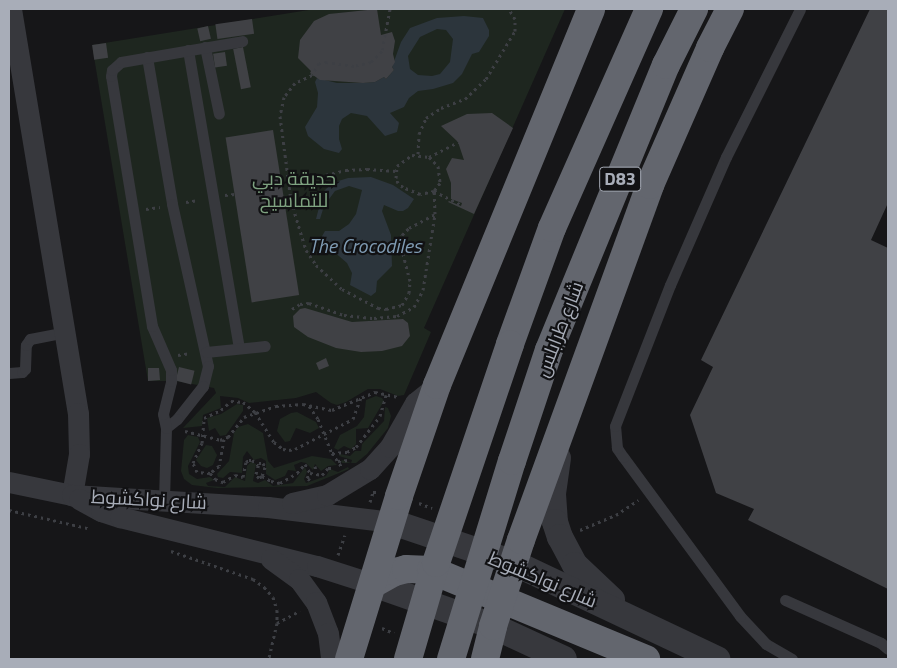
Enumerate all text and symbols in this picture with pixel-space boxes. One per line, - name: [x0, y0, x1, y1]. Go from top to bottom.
- road number: D83: [599, 163, 641, 194]
- park label: حديقة دبي للتماسيح: [252, 167, 336, 211]
- water label: The Crocodiles: [308, 233, 422, 257]
- street label: شارع طرابلس: [530, 278, 588, 380]
- street label: شارع نواكشوط: [91, 485, 207, 513]
- street label: شارع نواكشوط: [485, 546, 601, 612]

